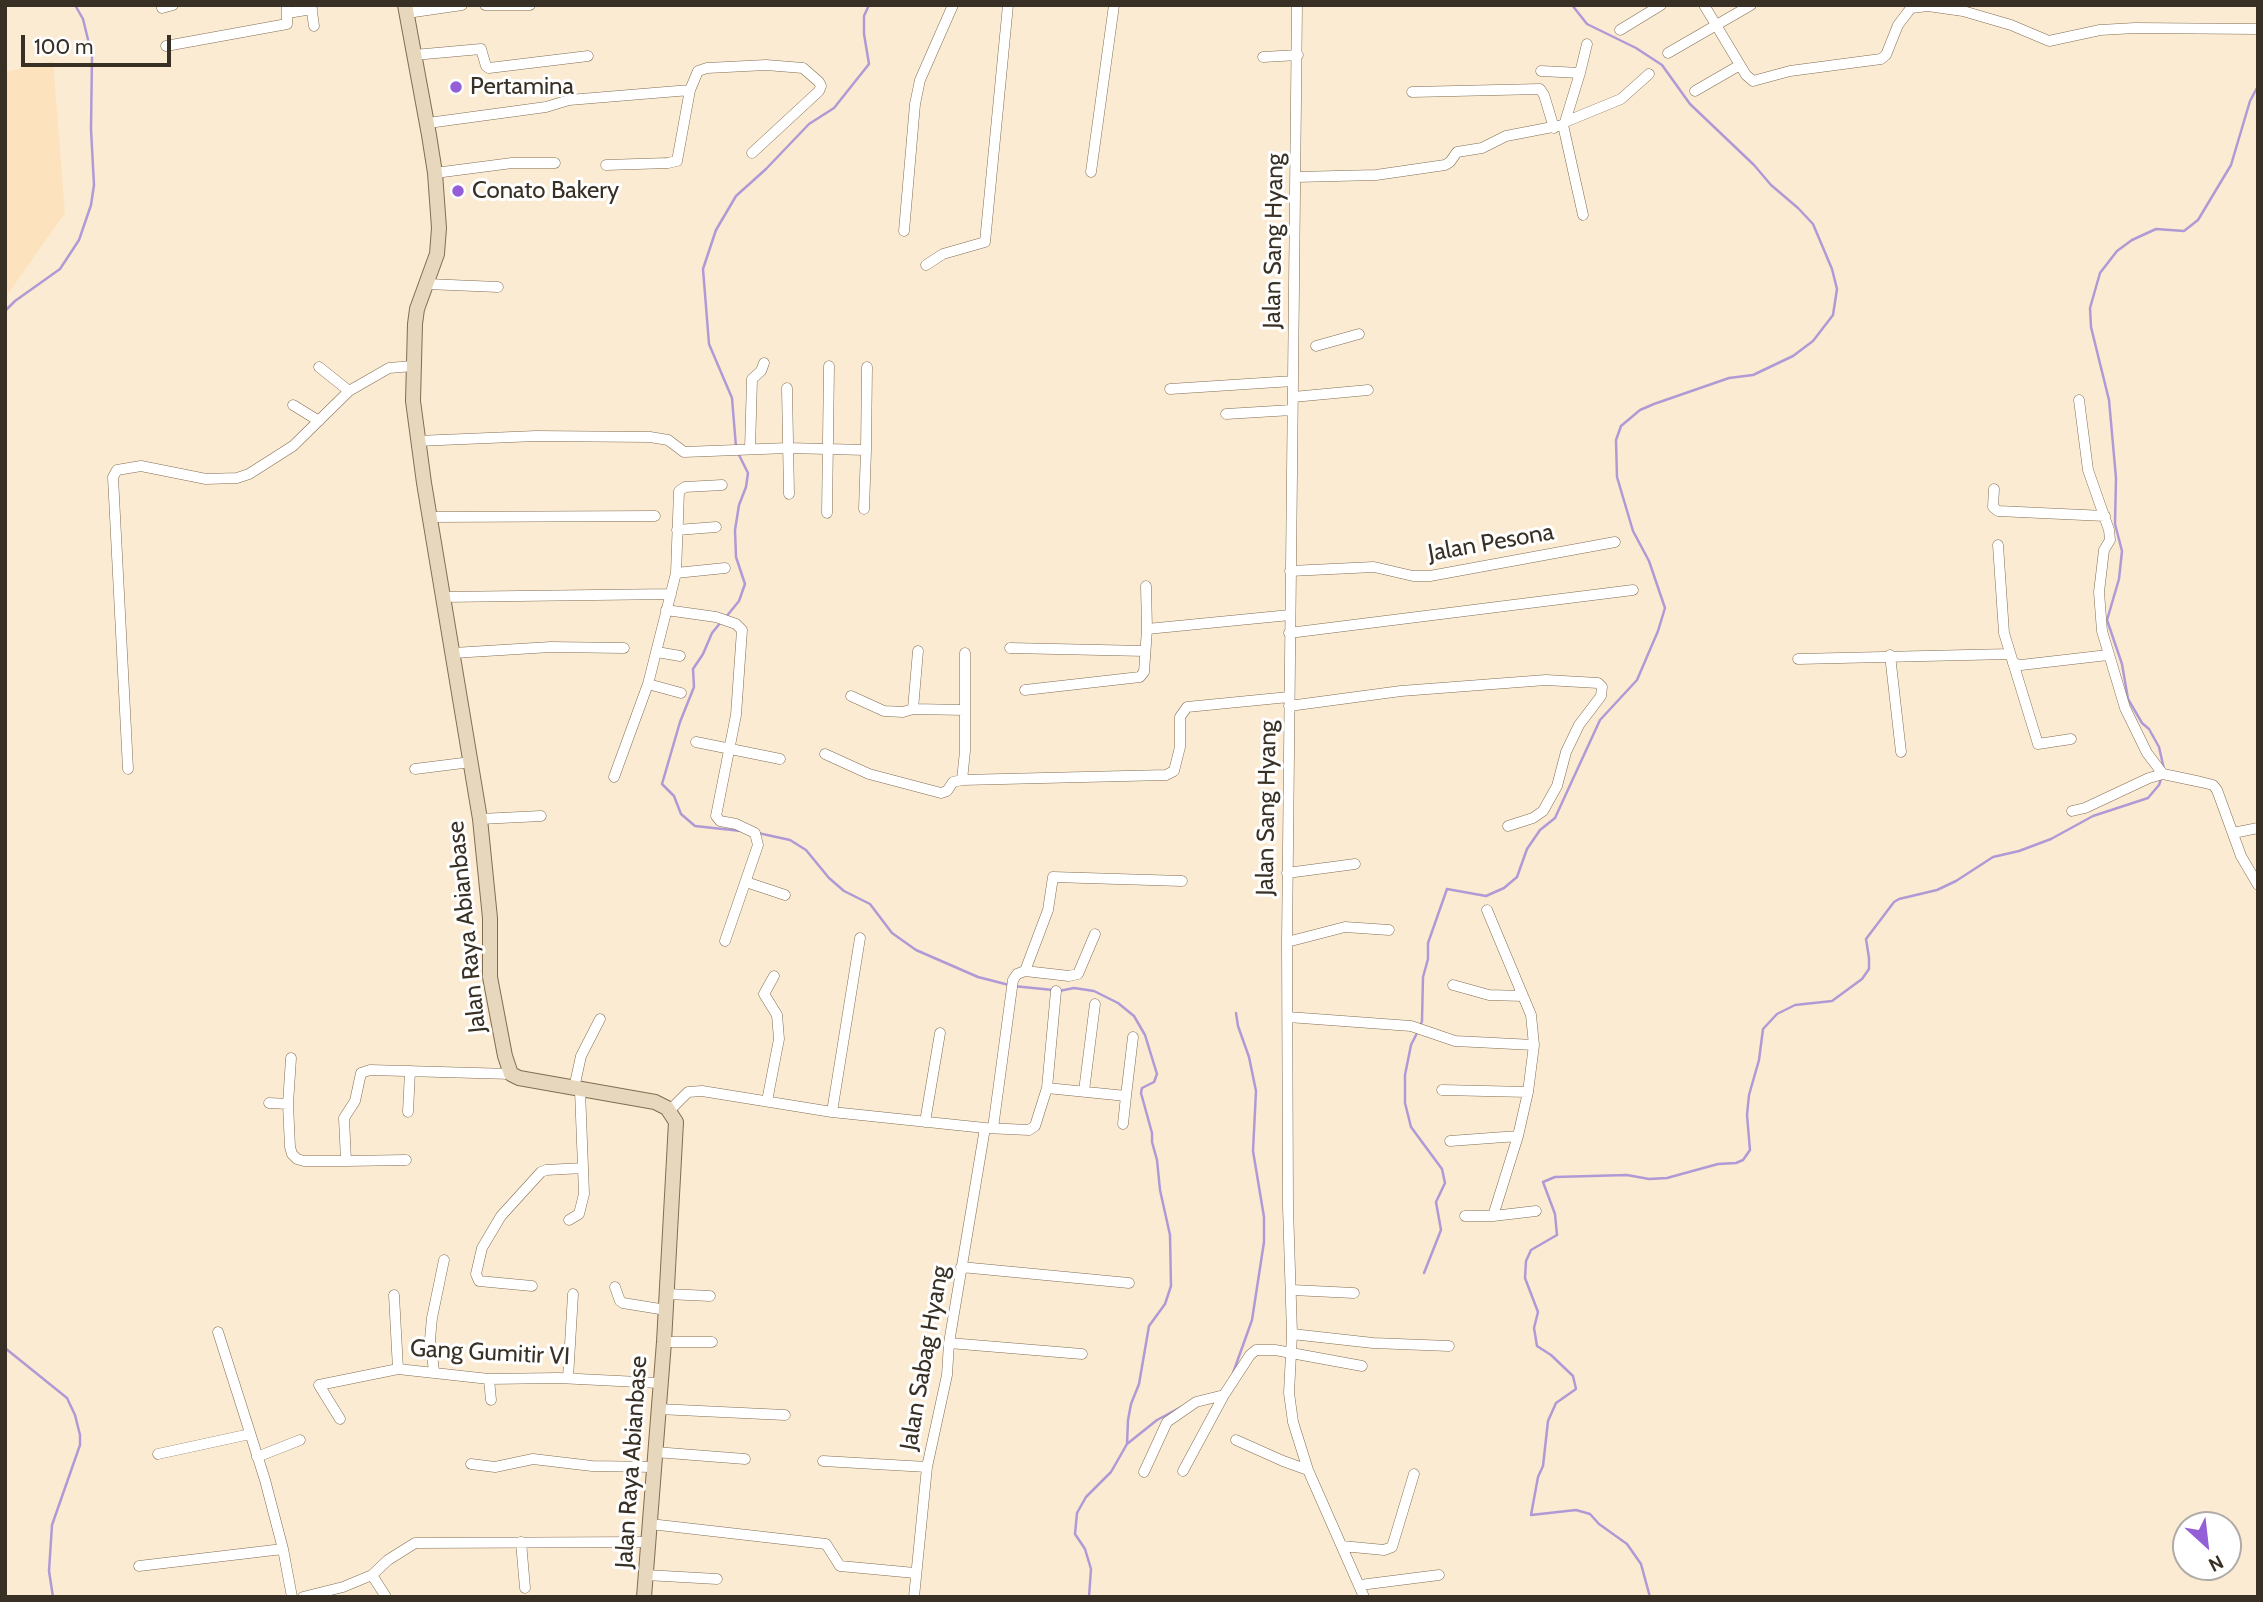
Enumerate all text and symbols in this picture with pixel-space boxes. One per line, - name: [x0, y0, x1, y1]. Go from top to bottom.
- scale bar: [24, 21, 175, 65]
- text: 100 m: [34, 34, 93, 59]
- place label: Pertamina: [470, 73, 574, 101]
- marker: Pertamina: [448, 79, 464, 95]
- street label: Jalan Sang Hyang: [1258, 153, 1290, 329]
- place label: Conato Bakery: [472, 177, 619, 205]
- marker: Conato Bakery: [450, 183, 466, 199]
- street label: Jalan Pesona: [1426, 518, 1556, 568]
- street label: Jalan Sang Hyang: [1251, 720, 1283, 896]
- street label: Jalan Raya Abianbase: [442, 820, 492, 1034]
- street label: Jalan Sabag Hyang: [895, 1264, 955, 1452]
- street label: Gang Gumitir VI: [409, 1334, 571, 1372]
- street label: Jalan Raya Abianbase: [610, 1355, 654, 1569]
- north arrow: [2172, 1511, 2242, 1581]
- text: N: [2205, 1550, 2227, 1577]

